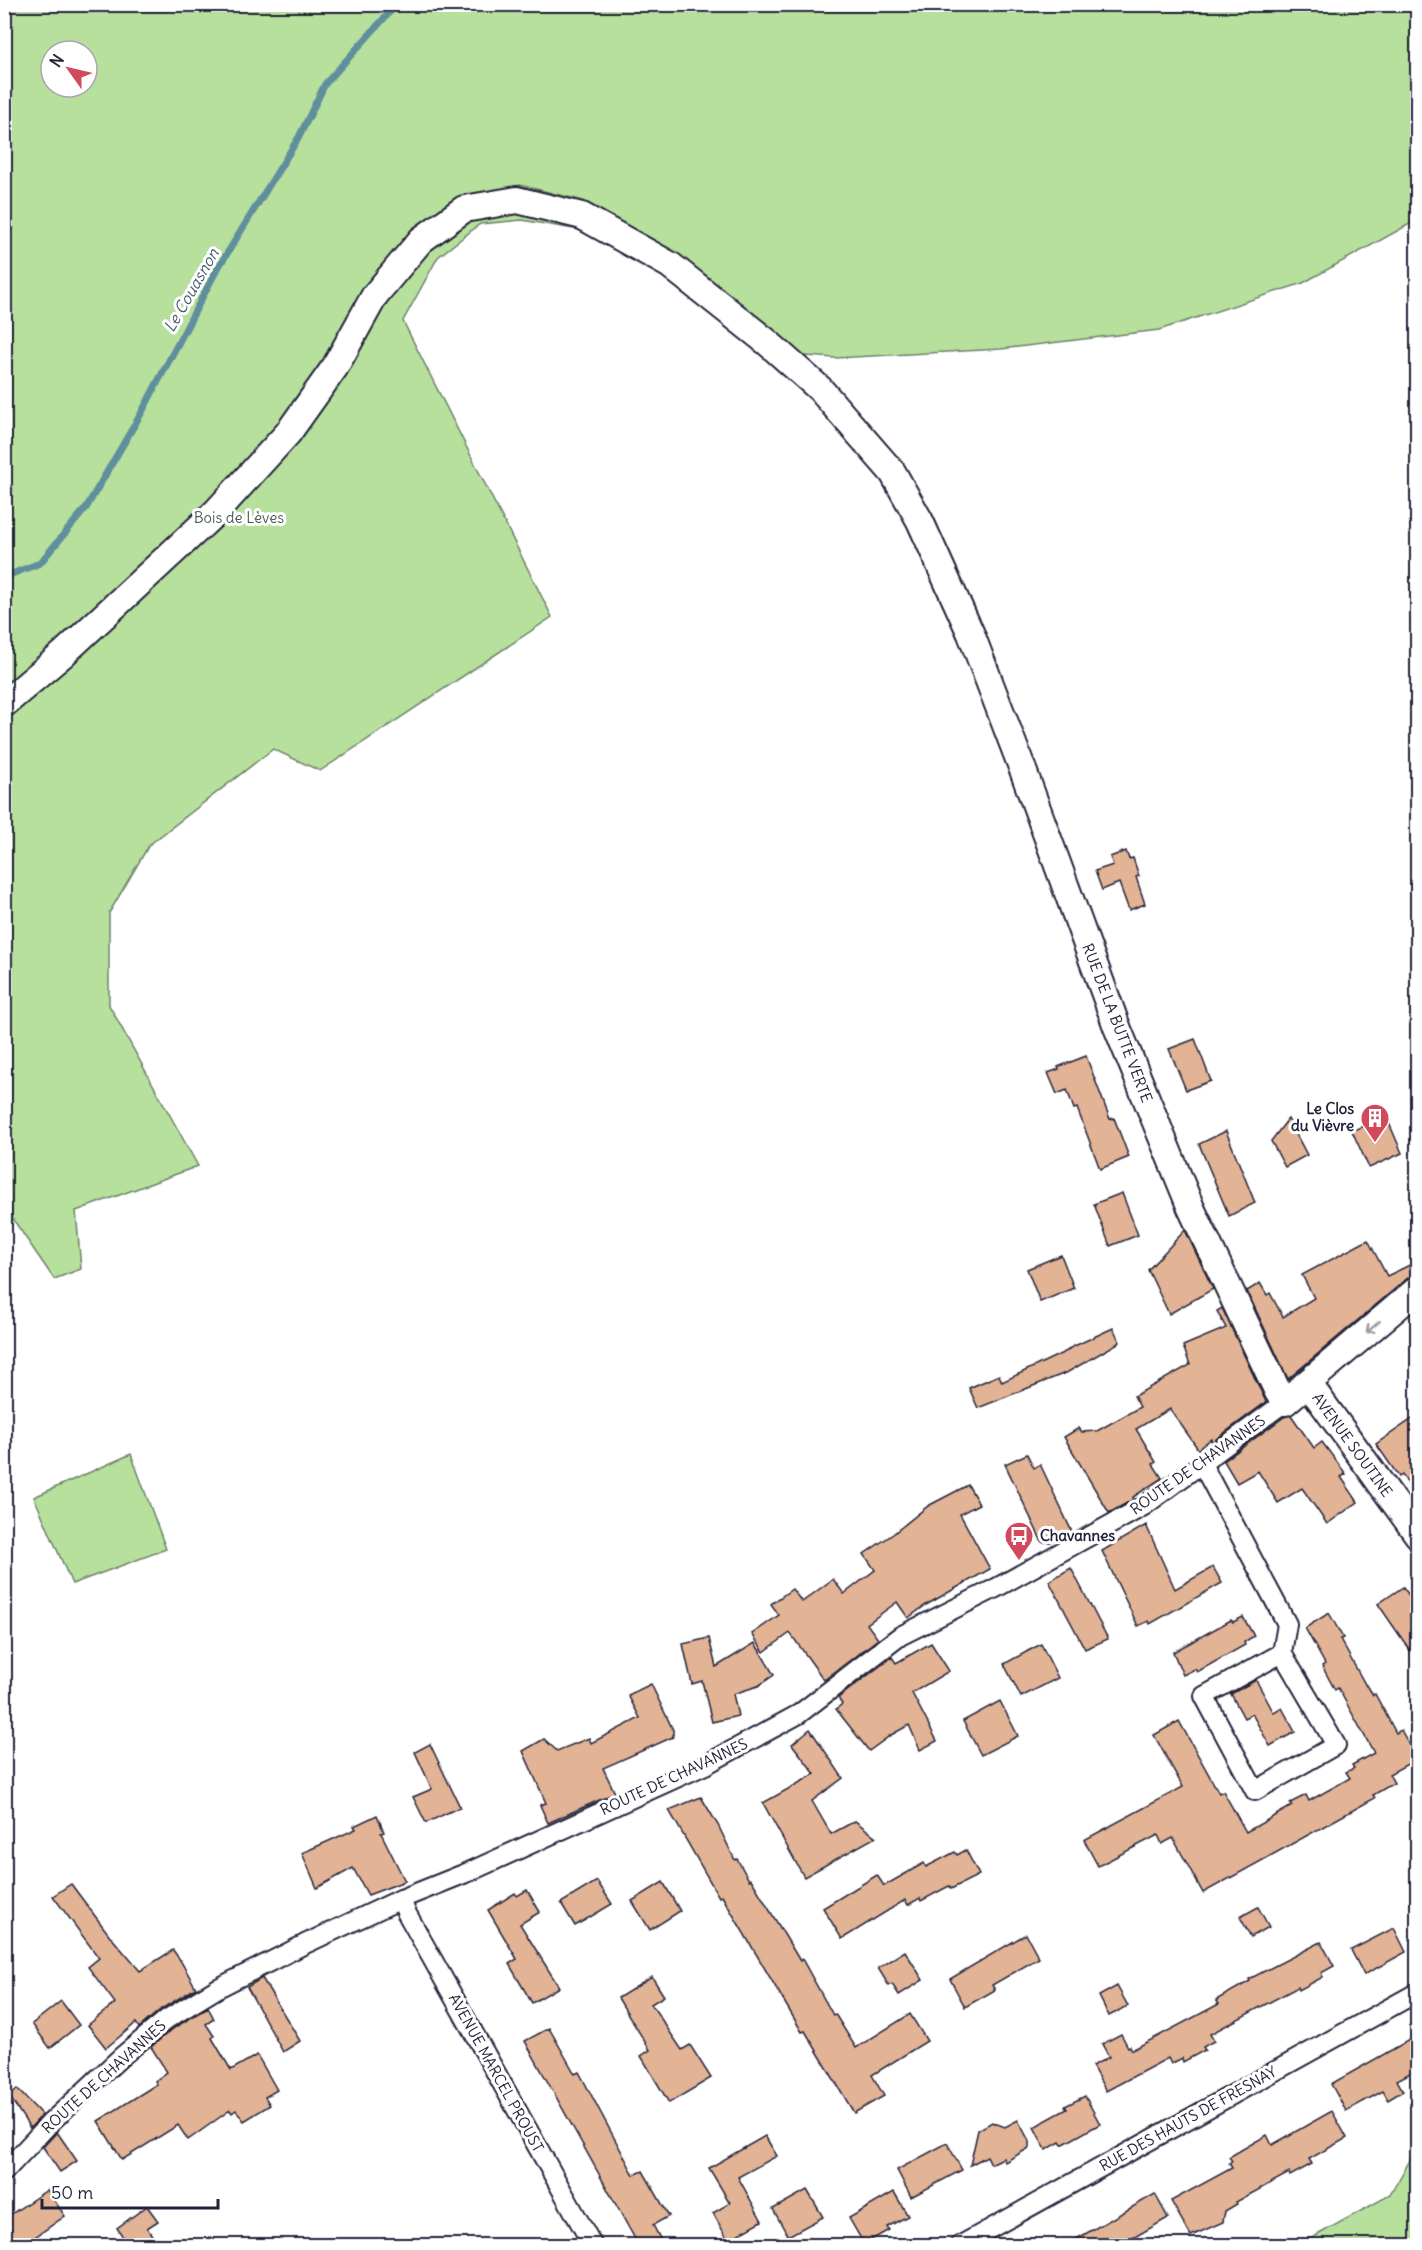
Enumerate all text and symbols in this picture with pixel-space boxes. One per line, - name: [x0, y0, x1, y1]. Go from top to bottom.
- north arrow: [39, 39, 99, 99]
- text: N: [45, 50, 68, 71]
- water label: Le Couasnon: [159, 244, 223, 335]
- park label: Bois de Lèves: [194, 508, 284, 527]
- street label: RUE DE LA BUTTE VERTE: [1078, 941, 1157, 1105]
- place label: Le Clos du Vièvre: [1291, 1099, 1354, 1135]
- building icon: Le Clos du Vièvre: [1359, 1102, 1391, 1144]
- one-way arrow: [1366, 1320, 1381, 1334]
- street label: AVENUE SOUTINE: [1308, 1389, 1397, 1501]
- street label: ROUTE DE CHAVANNES: [1126, 1411, 1269, 1518]
- bus stop icon: Chavannes: [1003, 1520, 1035, 1562]
- place label: Chavannes: [1040, 1526, 1115, 1545]
- street label: ROUTE DE CHAVANNES: [597, 1734, 751, 1819]
- street label: AVENUE MARCEL PROUST: [445, 1990, 548, 2156]
- street label: ROUTE DE CHAVANNES: [38, 2016, 170, 2137]
- street label: RUE DES HAUTS DE FRESNAY: [1096, 2062, 1280, 2175]
- scale bar: [42, 2172, 218, 2210]
- text: 50 m: [51, 2181, 93, 2204]

